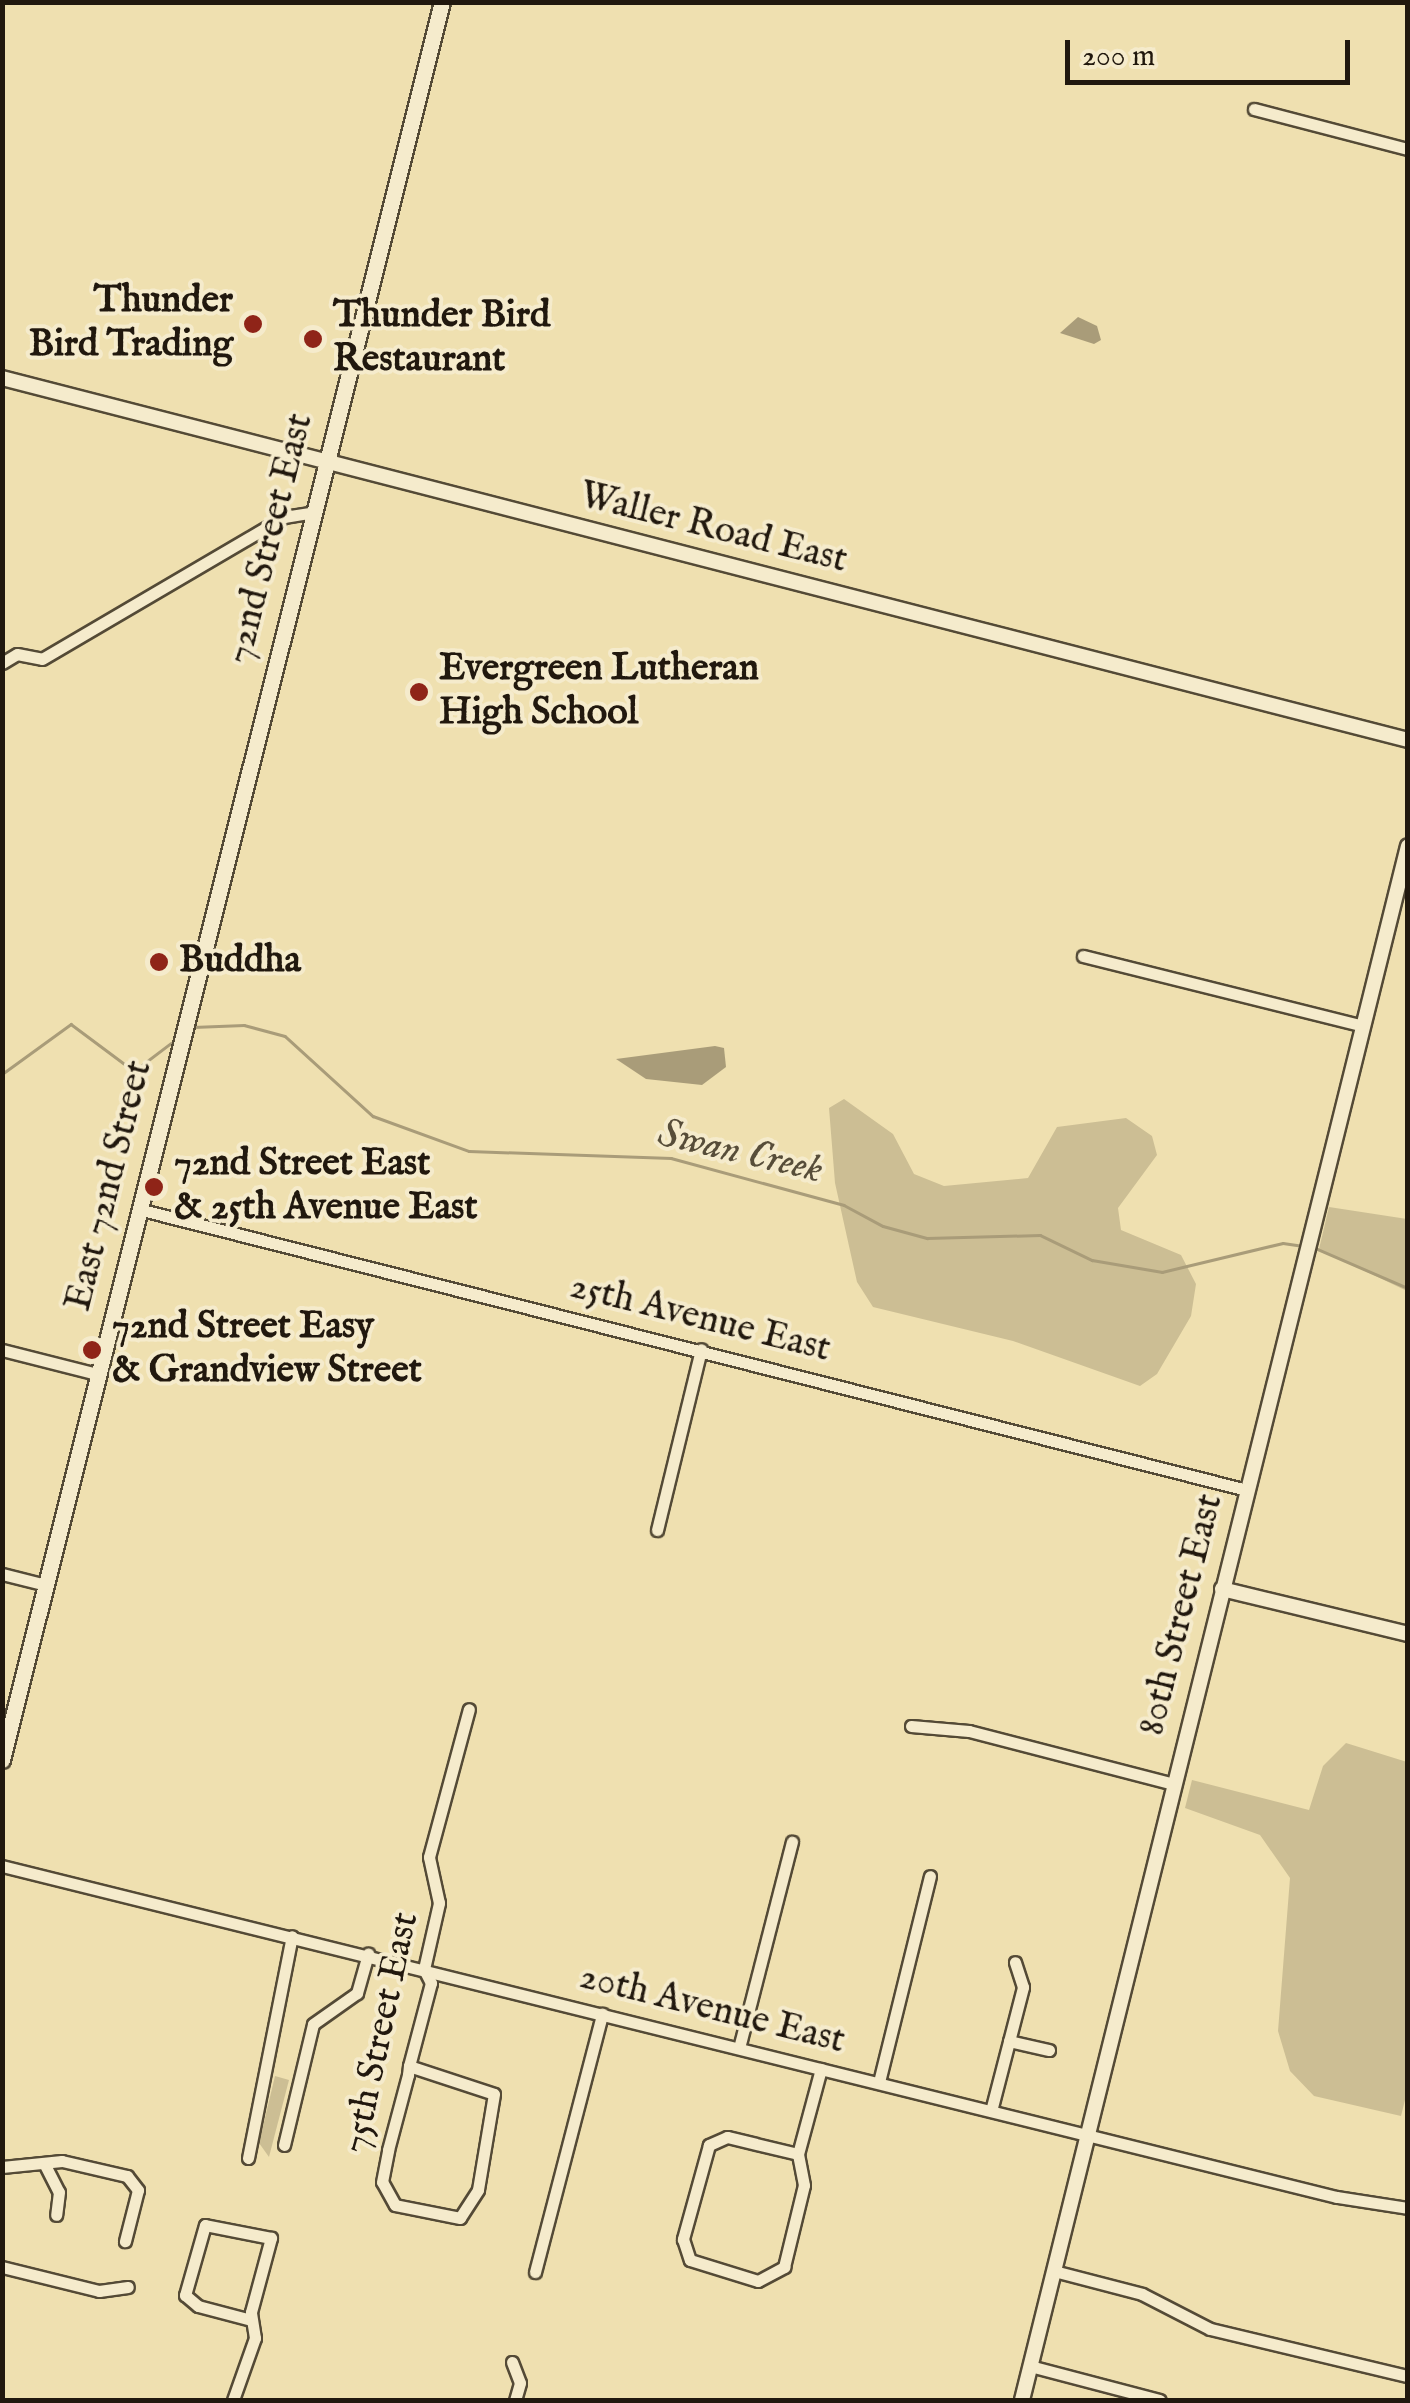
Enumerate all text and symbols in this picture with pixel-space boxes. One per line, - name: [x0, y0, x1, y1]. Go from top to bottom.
- scale bar: [1070, 20, 1355, 82]
- text: 200 m: [1082, 38, 1155, 76]
- place label: Thunder Bird Trading: [29, 279, 233, 368]
- place label: Thunder Bird Restaurant: [333, 294, 550, 383]
- marker: Thunder Bird Trading: [242, 313, 264, 335]
- marker: Thunder Bird Restaurant: [302, 328, 324, 350]
- street label: 72nd Street East: [218, 409, 324, 669]
- street label: Waller Road East: [575, 474, 851, 584]
- place label: Evergreen Lutheran High School: [439, 647, 759, 736]
- marker: Evergreen Lutheran High School: [408, 681, 430, 703]
- place label: Buddha: [179, 939, 301, 985]
- marker: Buddha: [148, 951, 170, 973]
- street label: East 72nd Street: [57, 1056, 163, 1316]
- water label: Swan Creek: [653, 1111, 827, 1195]
- place label: 72nd Street East & 25th Avenue East: [174, 1142, 477, 1232]
- marker: 72nd Street East & 25th Avenue East: [143, 1176, 165, 1198]
- street label: 25th Avenue East: [565, 1265, 835, 1373]
- place label: 72nd Street Easy & Grandview Street: [112, 1305, 422, 1395]
- marker: 72nd Street Easy & Grandview Street: [81, 1339, 103, 1361]
- street label: 80th Street East: [1130, 1490, 1234, 1740]
- street label: 75th Street East: [334, 1908, 430, 2158]
- street label: 20th Avenue East: [575, 1955, 849, 2065]

